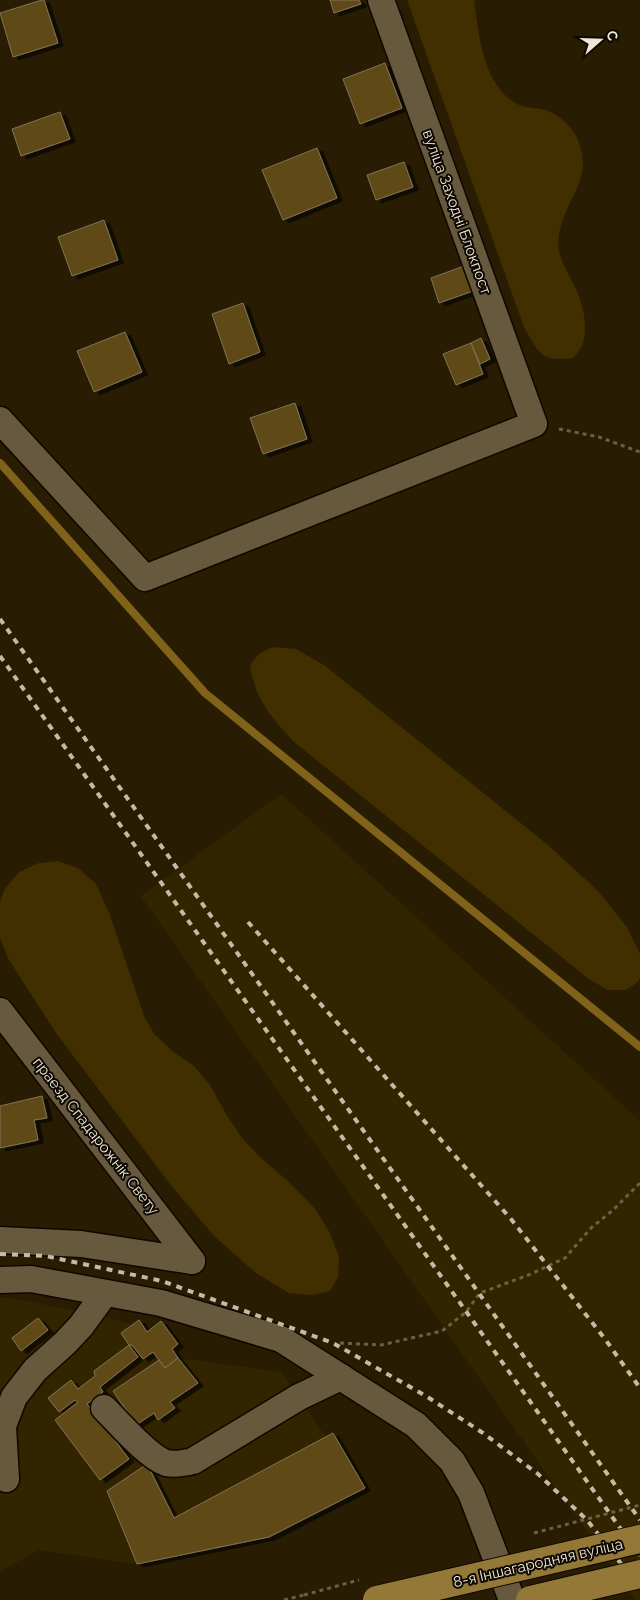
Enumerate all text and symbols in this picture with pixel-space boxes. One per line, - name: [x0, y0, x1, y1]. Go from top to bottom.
- north arrow: [575, 15, 625, 65]
- text: С: [603, 28, 622, 43]
- street label: вуліца Заходні Блокпост: [419, 127, 495, 297]
- street label: праезд Спадарожнік Свету: [29, 1054, 163, 1218]
- street label: 8-я Іншагародняя вуліца: [451, 1535, 625, 1591]

